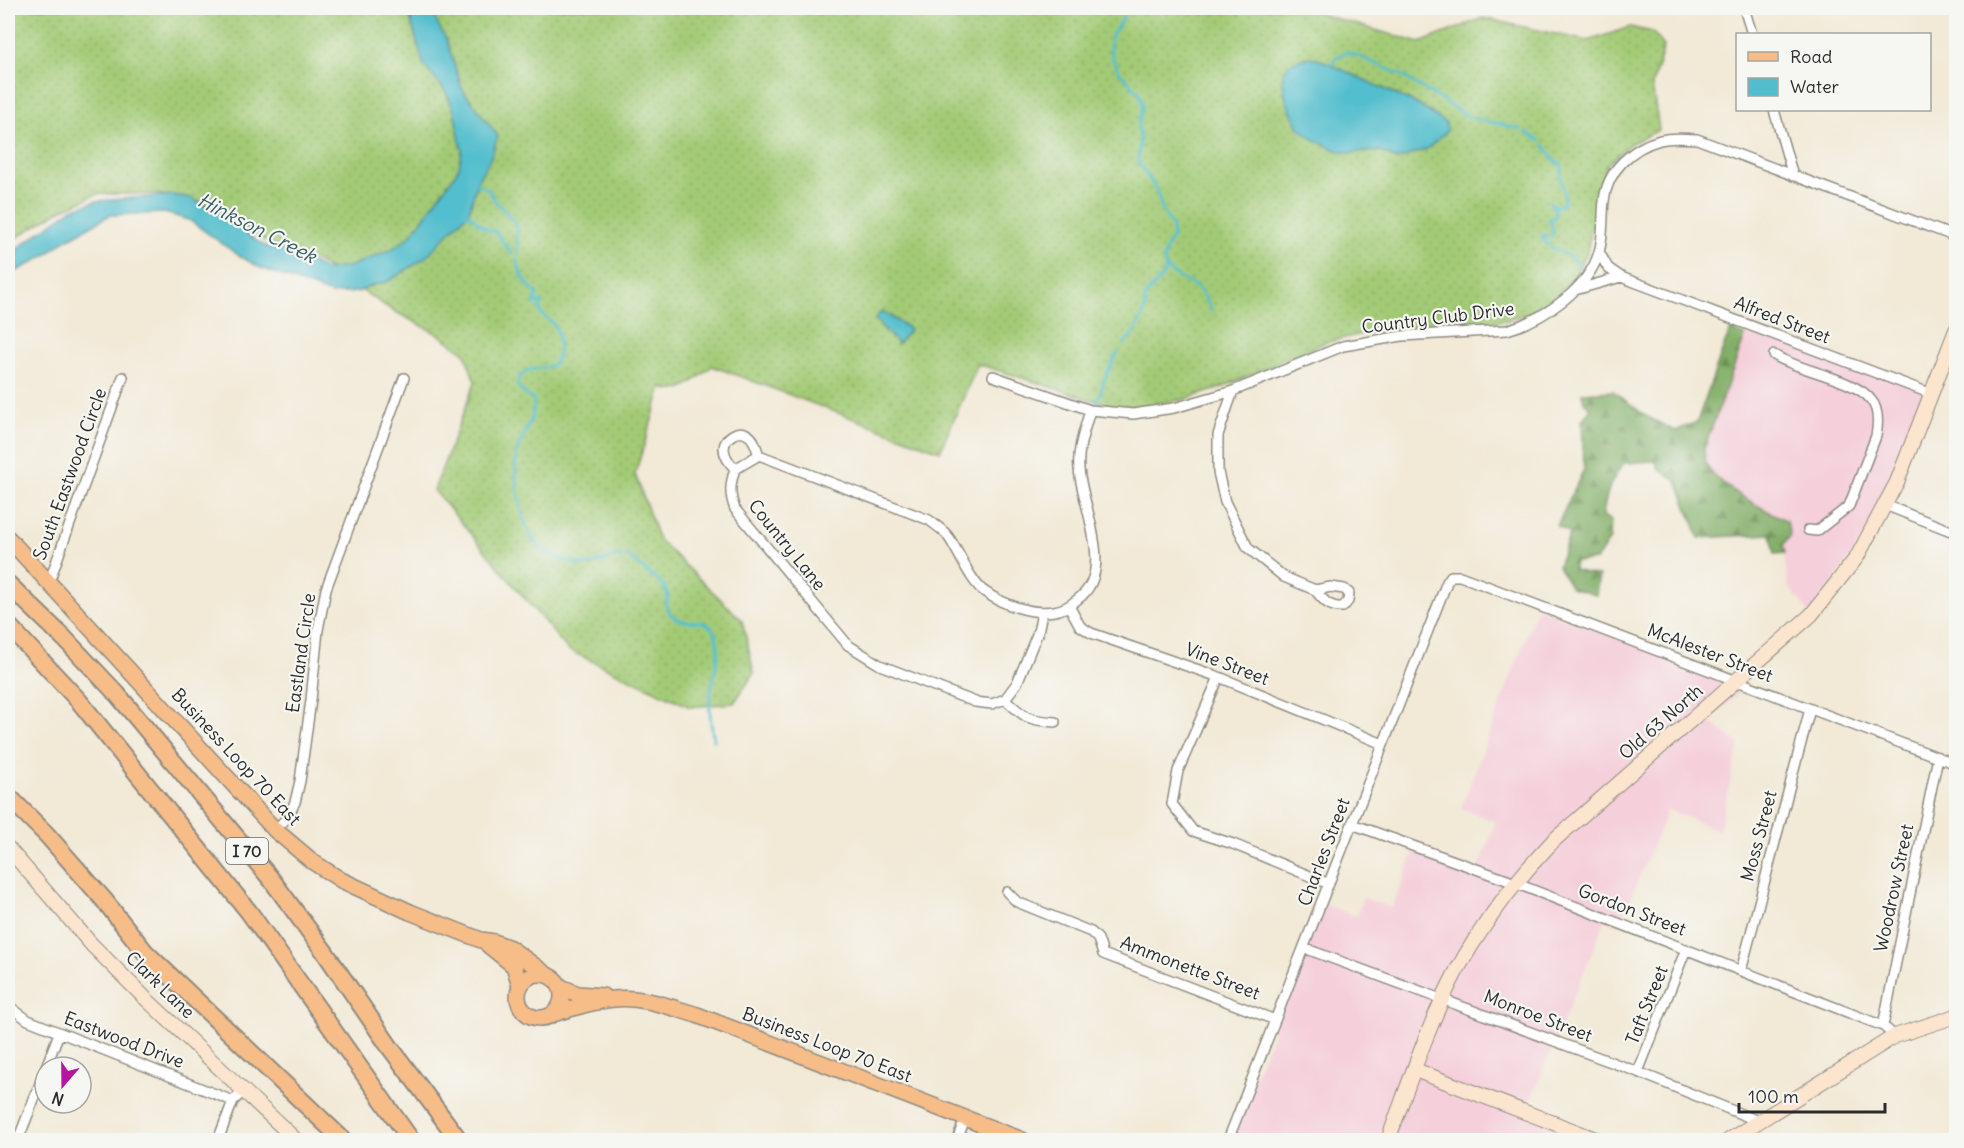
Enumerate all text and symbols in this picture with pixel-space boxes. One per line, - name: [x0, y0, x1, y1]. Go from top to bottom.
- legend: [1736, 33, 1931, 111]
- text: Road: [1790, 45, 1833, 68]
- text: Water: [1790, 75, 1840, 98]
- water label: Hinkson Creek: [194, 187, 322, 269]
- street label: Alfred Street: [1731, 291, 1833, 348]
- street label: Country Club Drive: [1360, 297, 1516, 338]
- street label: South Eastwood Circle: [28, 385, 111, 563]
- street label: Country Lane: [744, 494, 831, 595]
- street label: Eastland Circle: [281, 592, 320, 714]
- street label: McAlester Street: [1644, 618, 1776, 687]
- street label: Vine Street: [1182, 637, 1272, 690]
- street label: Old 63 North: [1614, 679, 1707, 764]
- street label: Business Loop 70 East: [167, 683, 306, 830]
- street label: Moss Street: [1735, 788, 1782, 884]
- street label: Charles Street: [1292, 794, 1355, 909]
- street label: Woodrow Street: [1869, 822, 1918, 954]
- road number: I 70: [226, 838, 268, 864]
- street label: Gordon Street: [1575, 878, 1689, 941]
- street label: Ammonette Street: [1117, 930, 1263, 1005]
- street label: Clark Lane: [121, 946, 200, 1023]
- street label: Taft Street: [1620, 962, 1673, 1048]
- street label: Monroe Street: [1481, 984, 1596, 1047]
- street label: Business Loop 70 East: [739, 1002, 915, 1087]
- street label: Eastwood Drive: [61, 1006, 187, 1073]
- north arrow: [33, 1055, 93, 1115]
- scale bar: [1739, 1076, 1884, 1114]
- text: 100 m: [1748, 1085, 1799, 1108]
- text: N: [49, 1088, 66, 1110]

